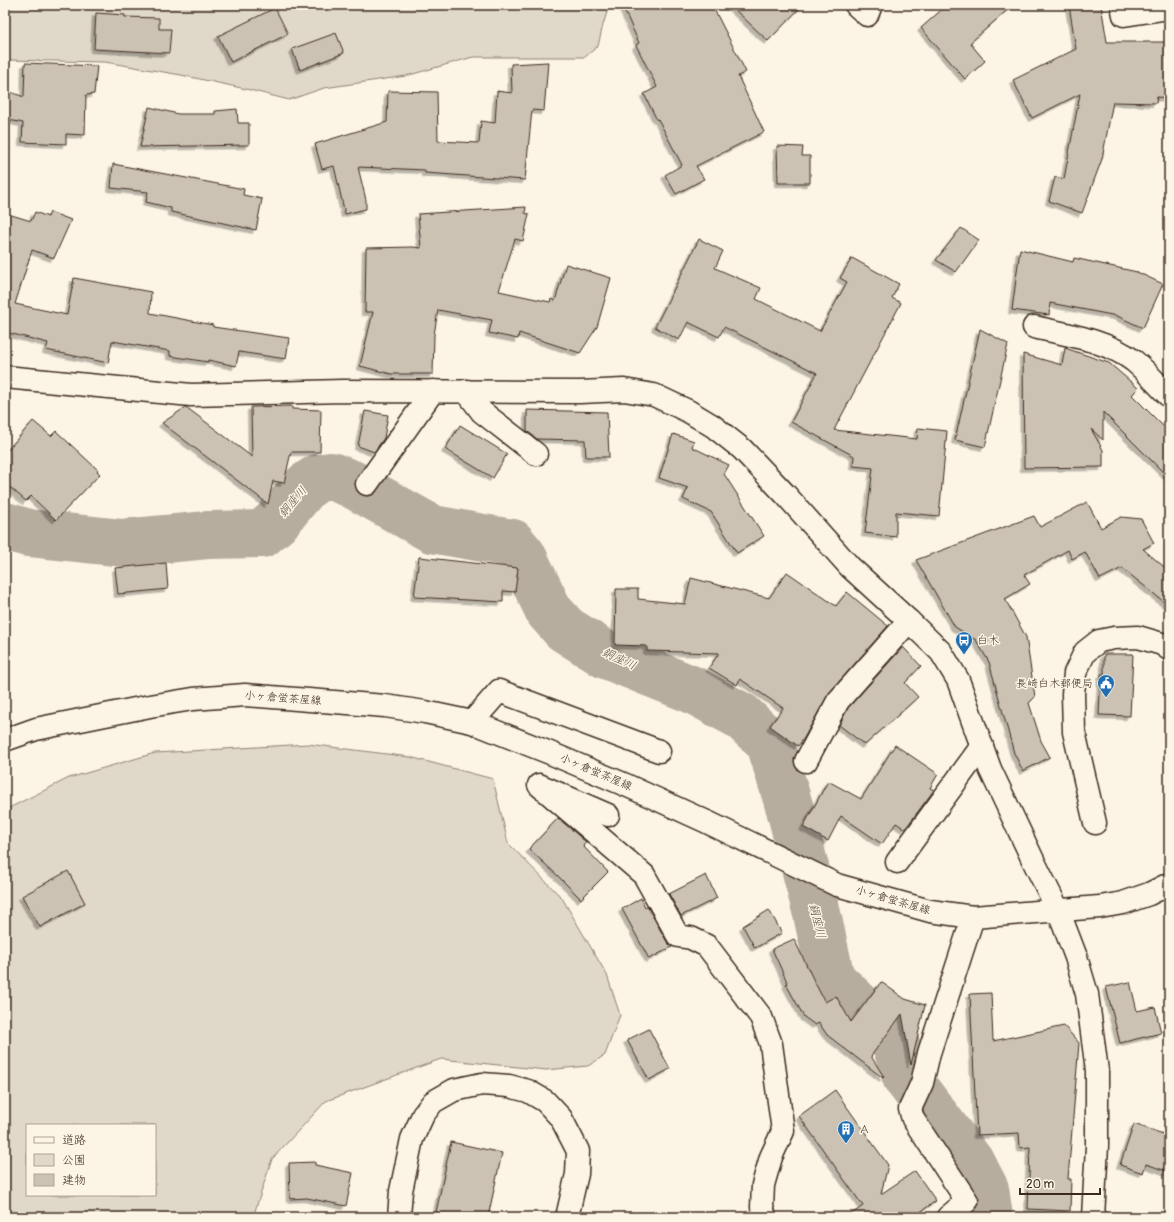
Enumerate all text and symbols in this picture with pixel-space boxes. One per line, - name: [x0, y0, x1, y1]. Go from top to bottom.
- water label: 銅座川: [276, 483, 310, 521]
- bus stop icon: 白木: [954, 630, 974, 655]
- place label: 白木: [977, 634, 999, 647]
- water label: 銅座川: [600, 645, 638, 673]
- public building icon: 長崎白木郵便局: [1096, 673, 1116, 698]
- place label: 長崎白木郵便局: [1016, 677, 1093, 690]
- street label: 小ヶ倉蛍茶屋線: [244, 689, 322, 707]
- street label: 小ヶ倉蛍茶屋線: [558, 751, 634, 793]
- street label: 小ヶ倉蛍茶屋線: [854, 883, 932, 917]
- water label: 銅座川: [805, 902, 829, 940]
- building icon: Ａ: [836, 1119, 856, 1144]
- place label: Ａ: [859, 1123, 870, 1136]
- legend: [26, 1124, 156, 1196]
- text: 道路: [62, 1133, 86, 1148]
- text: 公園: [62, 1153, 86, 1168]
- scale bar: [1020, 1170, 1100, 1196]
- text: 建物: [62, 1173, 86, 1188]
- text: 20 m: [1026, 1177, 1055, 1192]

